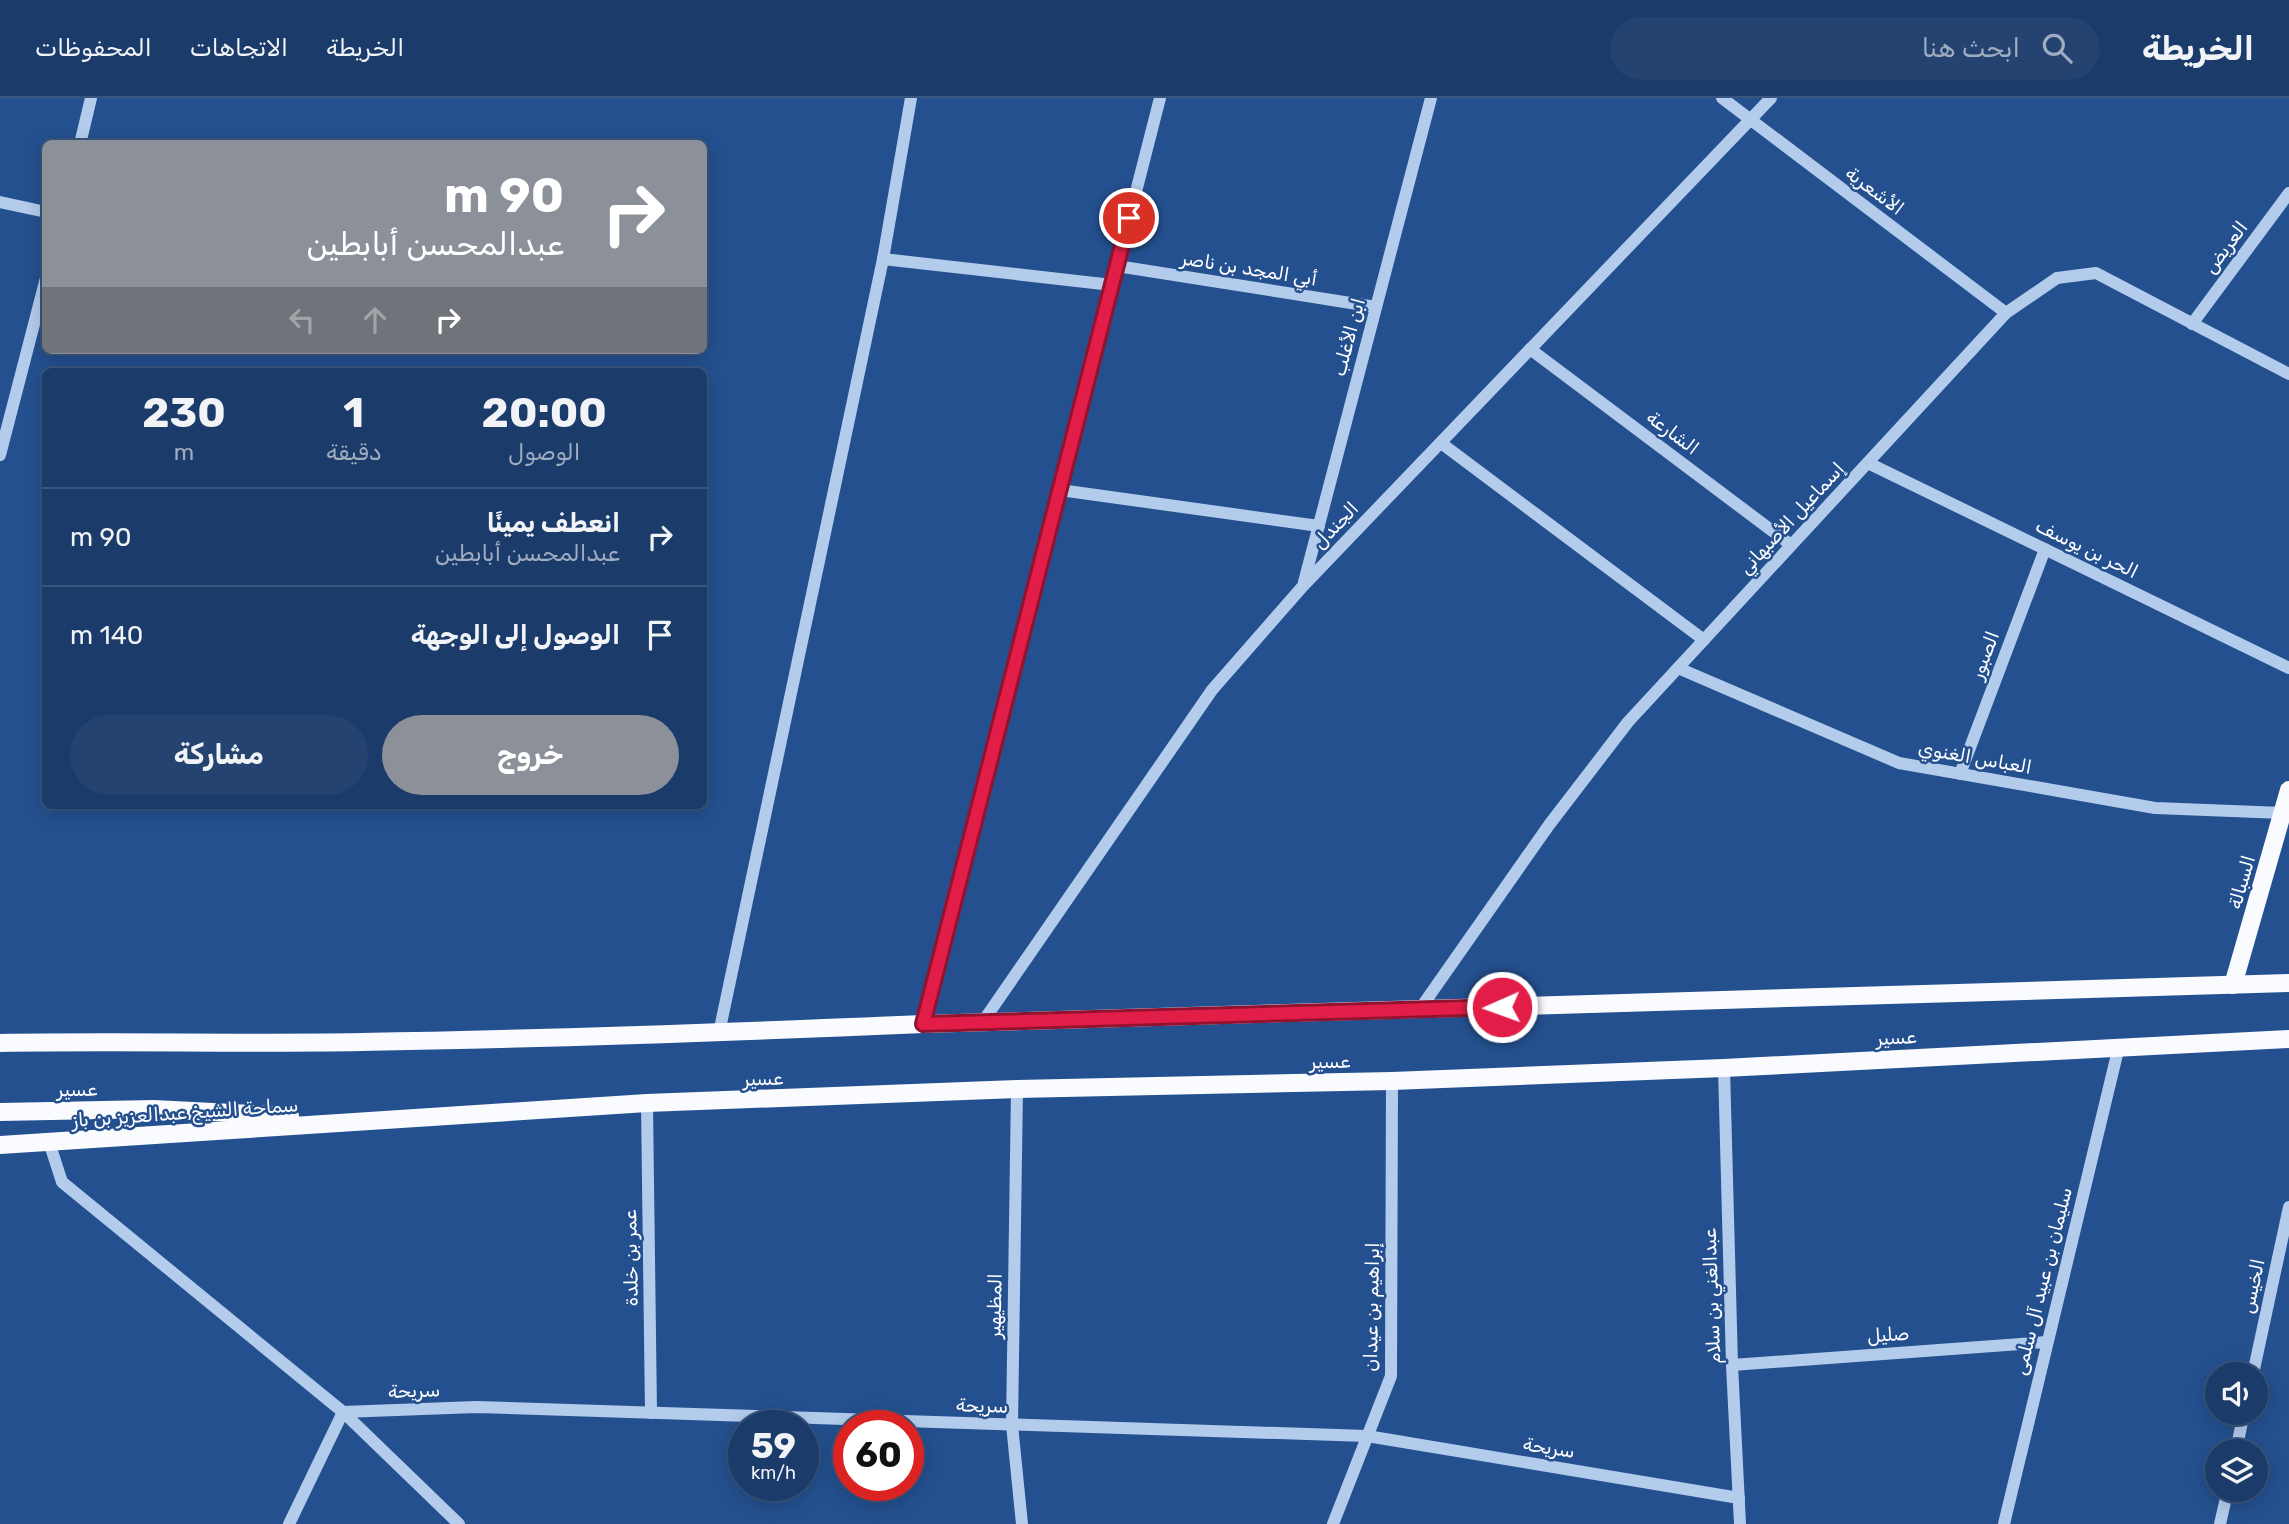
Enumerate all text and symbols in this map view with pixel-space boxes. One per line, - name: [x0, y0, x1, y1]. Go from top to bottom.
- search box: [1610, 17, 2100, 80]
- icon: search: [2038, 29, 2076, 67]
- text: الخريطة: [2142, 29, 2254, 68]
- text: ابحث هنا: [1922, 33, 2020, 64]
- text: المحفوظات: [35, 34, 152, 62]
- text: الاتجاهات: [190, 34, 288, 62]
- text: الخريطة: [326, 34, 404, 62]
- street label: الأشعرية: [1841, 161, 1908, 220]
- text: 90 m: [444, 166, 564, 224]
- icon: right: [588, 168, 679, 259]
- pin: [1099, 188, 1159, 248]
- icon: arrive: [1110, 199, 1148, 237]
- street label: العريض: [2198, 217, 2253, 278]
- text: عبدالمحسن أبابطين: [307, 225, 564, 263]
- street label: أبي المجد بن ناصر: [1178, 246, 1319, 294]
- street label: ابن الأغلب: [1327, 296, 1370, 379]
- icon: left: [283, 301, 321, 339]
- icon: ahead: [356, 301, 394, 339]
- icon: right: [429, 301, 467, 339]
- text: 230: [142, 388, 226, 438]
- text: 1: [343, 388, 364, 438]
- text: 20:00: [482, 388, 607, 438]
- street label: الشارعة: [1642, 405, 1703, 459]
- text: m: [174, 438, 194, 466]
- text: دقيقة: [326, 438, 381, 466]
- text: الوصول: [508, 438, 580, 466]
- street label: إسماعيل الأصبهاني: [1734, 457, 1851, 581]
- street label: الجندل: [1308, 497, 1363, 554]
- text: انعطف يمينًا: [487, 508, 620, 539]
- street label: الحر بن يوسف: [2032, 514, 2142, 583]
- icon: right: [641, 518, 679, 556]
- text: 90 m: [70, 522, 131, 553]
- text: عبدالمحسن أبابطين: [435, 539, 620, 567]
- icon: arrive: [641, 616, 679, 654]
- text: 140 m: [70, 620, 143, 651]
- text: الوصول إلى الوجهة: [411, 620, 620, 651]
- street label: الصبور: [1964, 628, 2004, 683]
- button: مشاركة: [70, 715, 368, 795]
- button: خروج: [382, 715, 679, 795]
- street label: العباس الغنوي: [1916, 736, 2034, 781]
- street label: السبالة: [2223, 853, 2260, 912]
- position arrow: [1465, 970, 1539, 1044]
- street label: عسير: [1874, 1025, 1917, 1050]
- street label: عسير: [1309, 1050, 1350, 1073]
- street label: عسير: [741, 1066, 784, 1091]
- street label: عسير: [56, 1078, 97, 1101]
- street label: سماحة الشيخ عبدالعزيز بن باز: [70, 1093, 299, 1134]
- street label: سليمان بن عبيد آل سلمى: [2008, 1185, 2077, 1377]
- street label: عمر بن خلدة: [618, 1209, 643, 1306]
- street label: عبدالغني بن سلام: [1698, 1228, 1728, 1364]
- street label: إبراهيم بن عيدان: [1359, 1242, 1385, 1372]
- street label: الخيس: [2235, 1257, 2269, 1316]
- street label: المظيهير: [982, 1273, 1007, 1340]
- street label: صليل: [1866, 1322, 1910, 1347]
- map controls: [2205, 1362, 2268, 1502]
- button: sound: [2205, 1362, 2268, 1425]
- street label: سريحة: [387, 1378, 441, 1403]
- street label: سريحة: [955, 1393, 1009, 1418]
- speed limit sign: 60: [833, 1410, 924, 1501]
- text: 59: [751, 1425, 796, 1467]
- street label: سريحة: [1521, 1432, 1577, 1463]
- button: layers: [2205, 1439, 2268, 1502]
- text: km/h: [751, 1462, 796, 1484]

